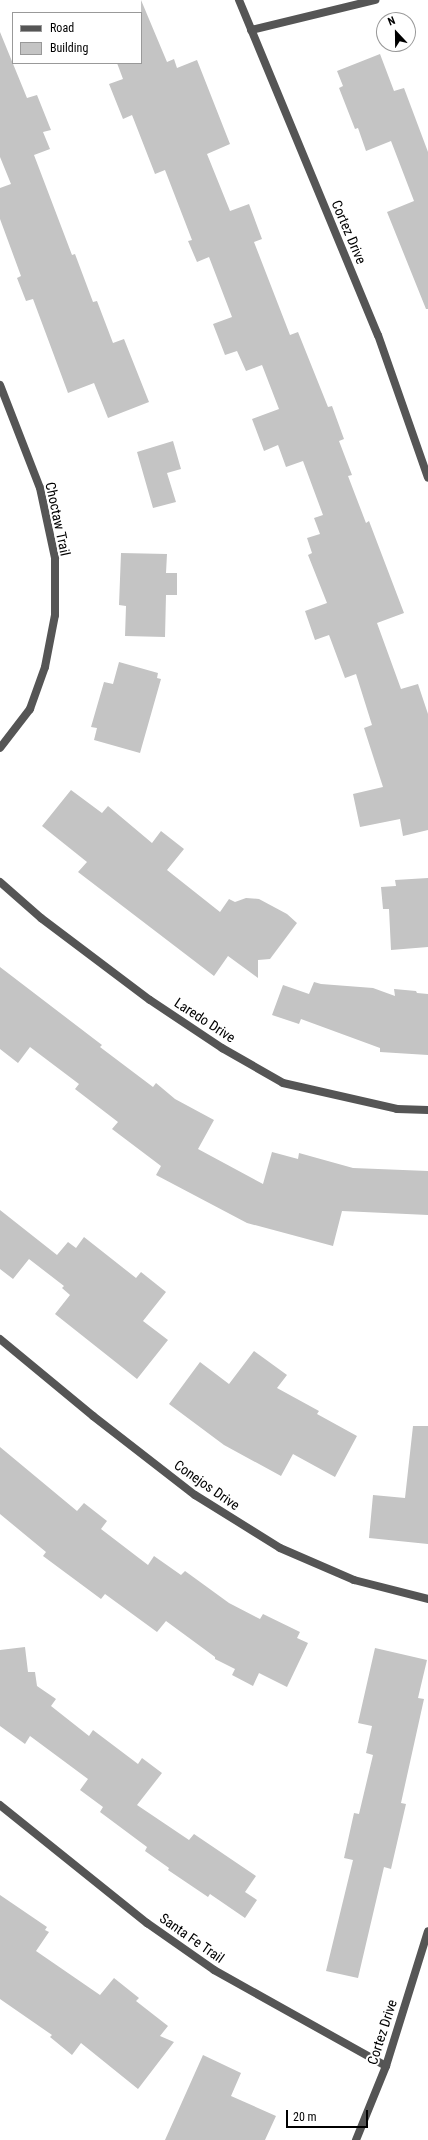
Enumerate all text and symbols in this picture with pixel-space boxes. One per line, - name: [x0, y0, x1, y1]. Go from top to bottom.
- legend: [12, 12, 142, 64]
- north arrow: [376, 12, 416, 52]
- text: N: [386, 14, 397, 29]
- text: Road: [50, 21, 74, 35]
- text: Building: [50, 41, 88, 55]
- street label: Cortez Drive: [328, 198, 370, 266]
- street label: Choctaw Trail: [42, 480, 74, 558]
- street label: Laredo Drive: [171, 994, 239, 1046]
- street label: Conejos Drive: [171, 1456, 243, 1514]
- street label: Santa Fe Trail: [156, 1910, 228, 1966]
- street label: Cortez Drive: [364, 1997, 400, 2067]
- scale bar: [288, 2102, 370, 2128]
- text: 20 m: [293, 2110, 317, 2124]

